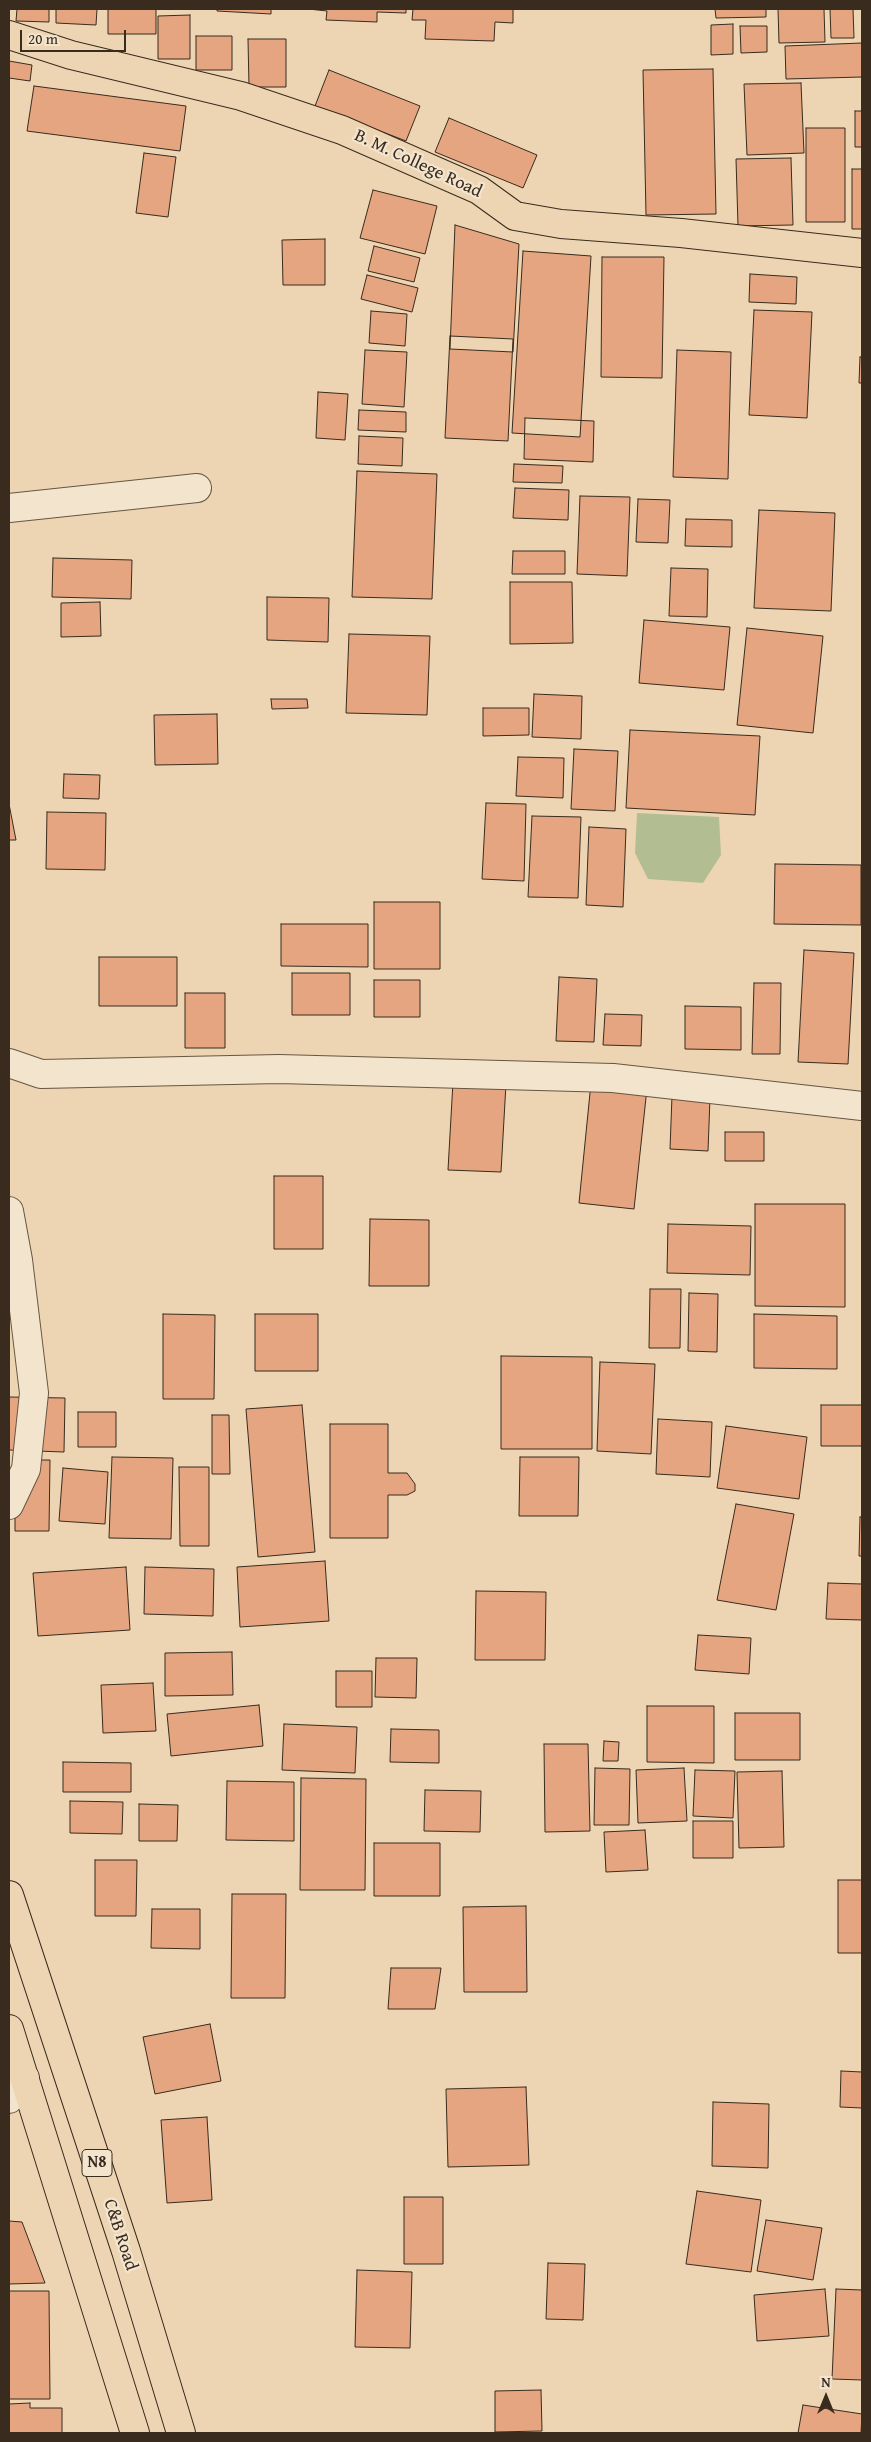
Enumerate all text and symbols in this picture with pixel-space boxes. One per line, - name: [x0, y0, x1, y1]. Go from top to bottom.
- scale bar: [22, 20, 129, 52]
- text: 20 m: [28, 28, 58, 49]
- street label: B. M. College Road: [351, 125, 485, 203]
- road number: N8: [82, 2150, 112, 2176]
- street label: C&B Road: [98, 2197, 142, 2273]
- north arrow: [801, 2372, 851, 2422]
- text: N: [821, 2372, 831, 2392]

